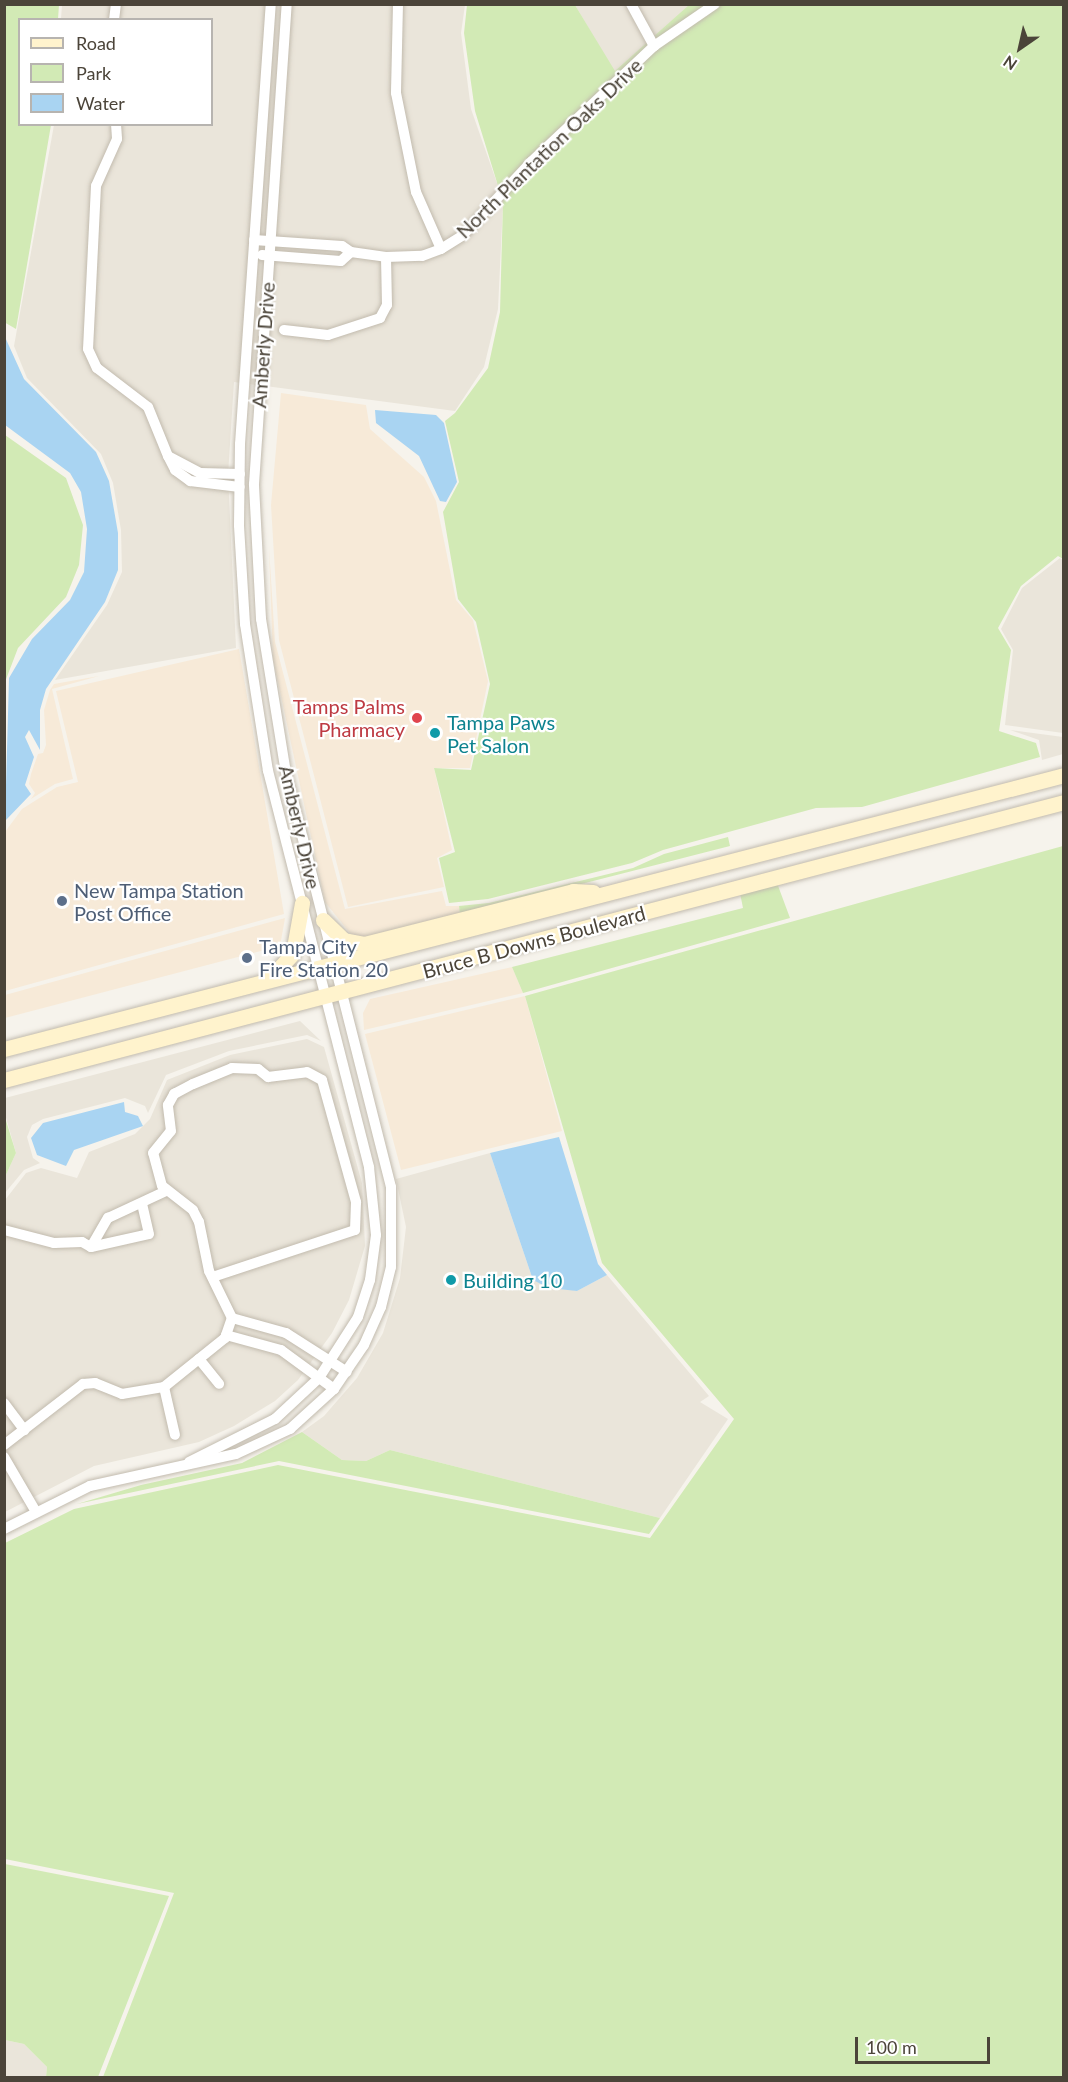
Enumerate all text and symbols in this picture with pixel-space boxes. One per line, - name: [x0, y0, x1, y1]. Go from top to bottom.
- legend: [18, 18, 213, 126]
- north arrow: [990, 18, 1050, 78]
- text: Road: [76, 32, 116, 54]
- text: N: [999, 52, 1020, 75]
- street label: North Plantation Oaks Drive: [451, 53, 647, 243]
- text: Park: [76, 62, 111, 84]
- text: Water: [76, 92, 125, 114]
- street label: Amberly Drive: [247, 281, 279, 409]
- place label: Tamps Palms Pharmacy: [293, 694, 405, 741]
- place label: Tampa Paws Pet Salon: [447, 710, 555, 757]
- marker: Tamps Palms Pharmacy: [410, 711, 424, 725]
- marker: Tampa Paws Pet Salon: [428, 726, 442, 740]
- street label: Amberly Drive: [274, 763, 326, 891]
- place label: New Tampa Station Post Office: [74, 878, 245, 925]
- marker: New Tampa Station Post Office: [55, 894, 69, 908]
- street label: Bruce B Downs Boulevard: [420, 901, 648, 983]
- place label: Tampa City Fire Station 20: [259, 934, 388, 981]
- marker: Tampa City Fire Station 20: [240, 951, 254, 965]
- place label: Building 10: [463, 1268, 562, 1292]
- marker: Building 10: [444, 1273, 458, 1287]
- scale bar: [858, 2025, 993, 2063]
- text: 100 m: [866, 2036, 917, 2058]

